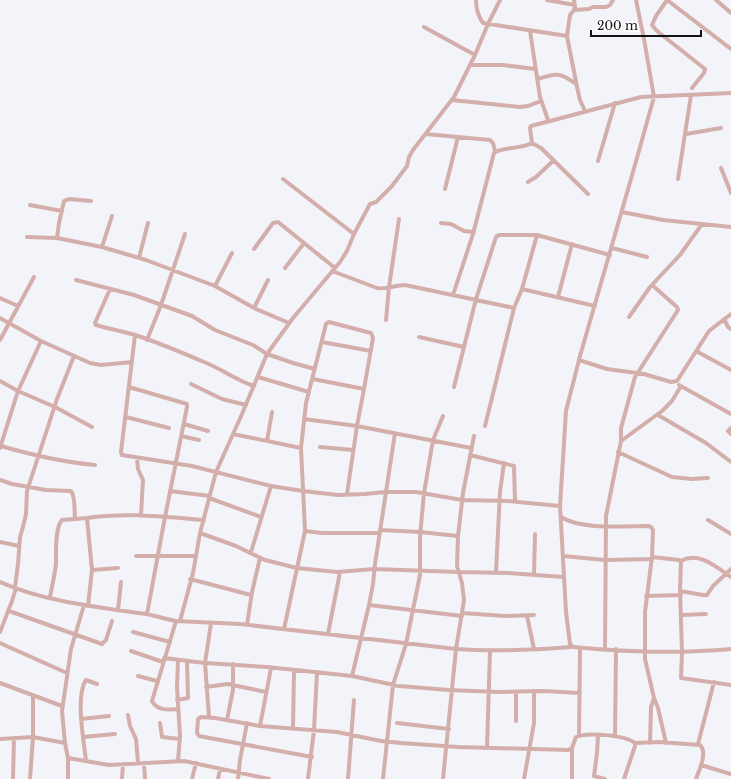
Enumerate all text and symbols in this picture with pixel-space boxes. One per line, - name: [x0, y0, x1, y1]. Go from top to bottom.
- scale bar: [591, 12, 701, 38]
- text: 200 m: [597, 18, 638, 33]

